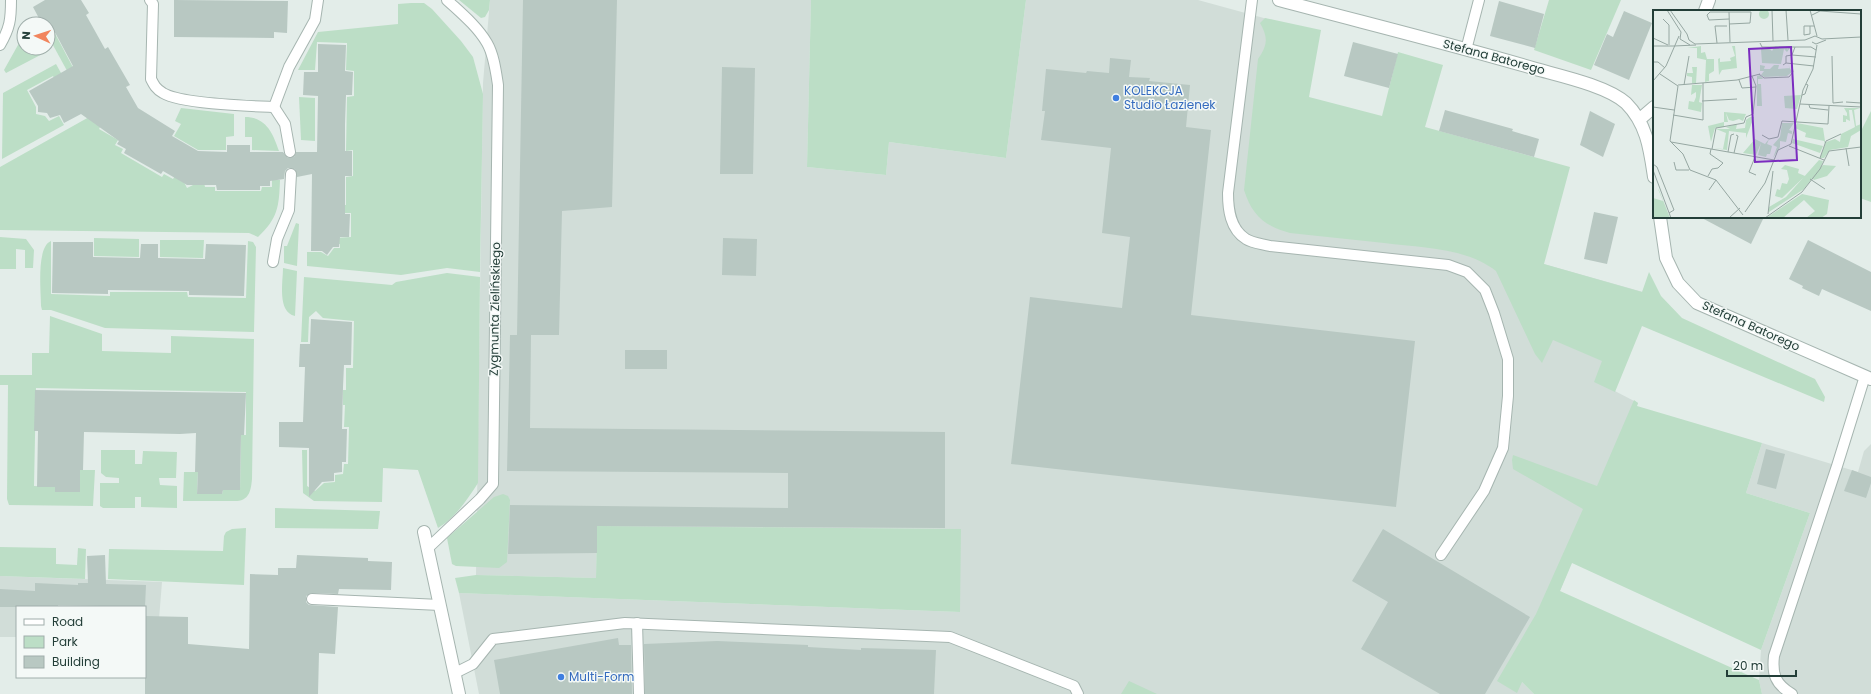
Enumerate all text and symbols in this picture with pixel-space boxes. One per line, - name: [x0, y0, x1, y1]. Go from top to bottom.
- inset map: [1653, 10, 1861, 218]
- north arrow: [16, 16, 56, 56]
- text: N: [18, 31, 34, 40]
- street label: Stefana Batorego: [1441, 35, 1547, 78]
- place label: KOLEKCJA Studio Łazienek: [1124, 82, 1216, 113]
- marker: KOLEKCJA Studio Łazienek: [1111, 93, 1121, 103]
- street label: Zygmunta Zielińskiego: [485, 242, 504, 376]
- street label: Stefana Batorego: [1700, 296, 1803, 355]
- legend: [16, 606, 146, 678]
- text: Road: [52, 613, 83, 630]
- text: Park: [52, 633, 79, 650]
- scale bar: [1727, 652, 1796, 678]
- text: Building: [52, 653, 100, 670]
- text: 20 m: [1733, 657, 1763, 674]
- place label: Multi-Form: [569, 668, 634, 685]
- marker: Multi-Form: [556, 672, 566, 682]

